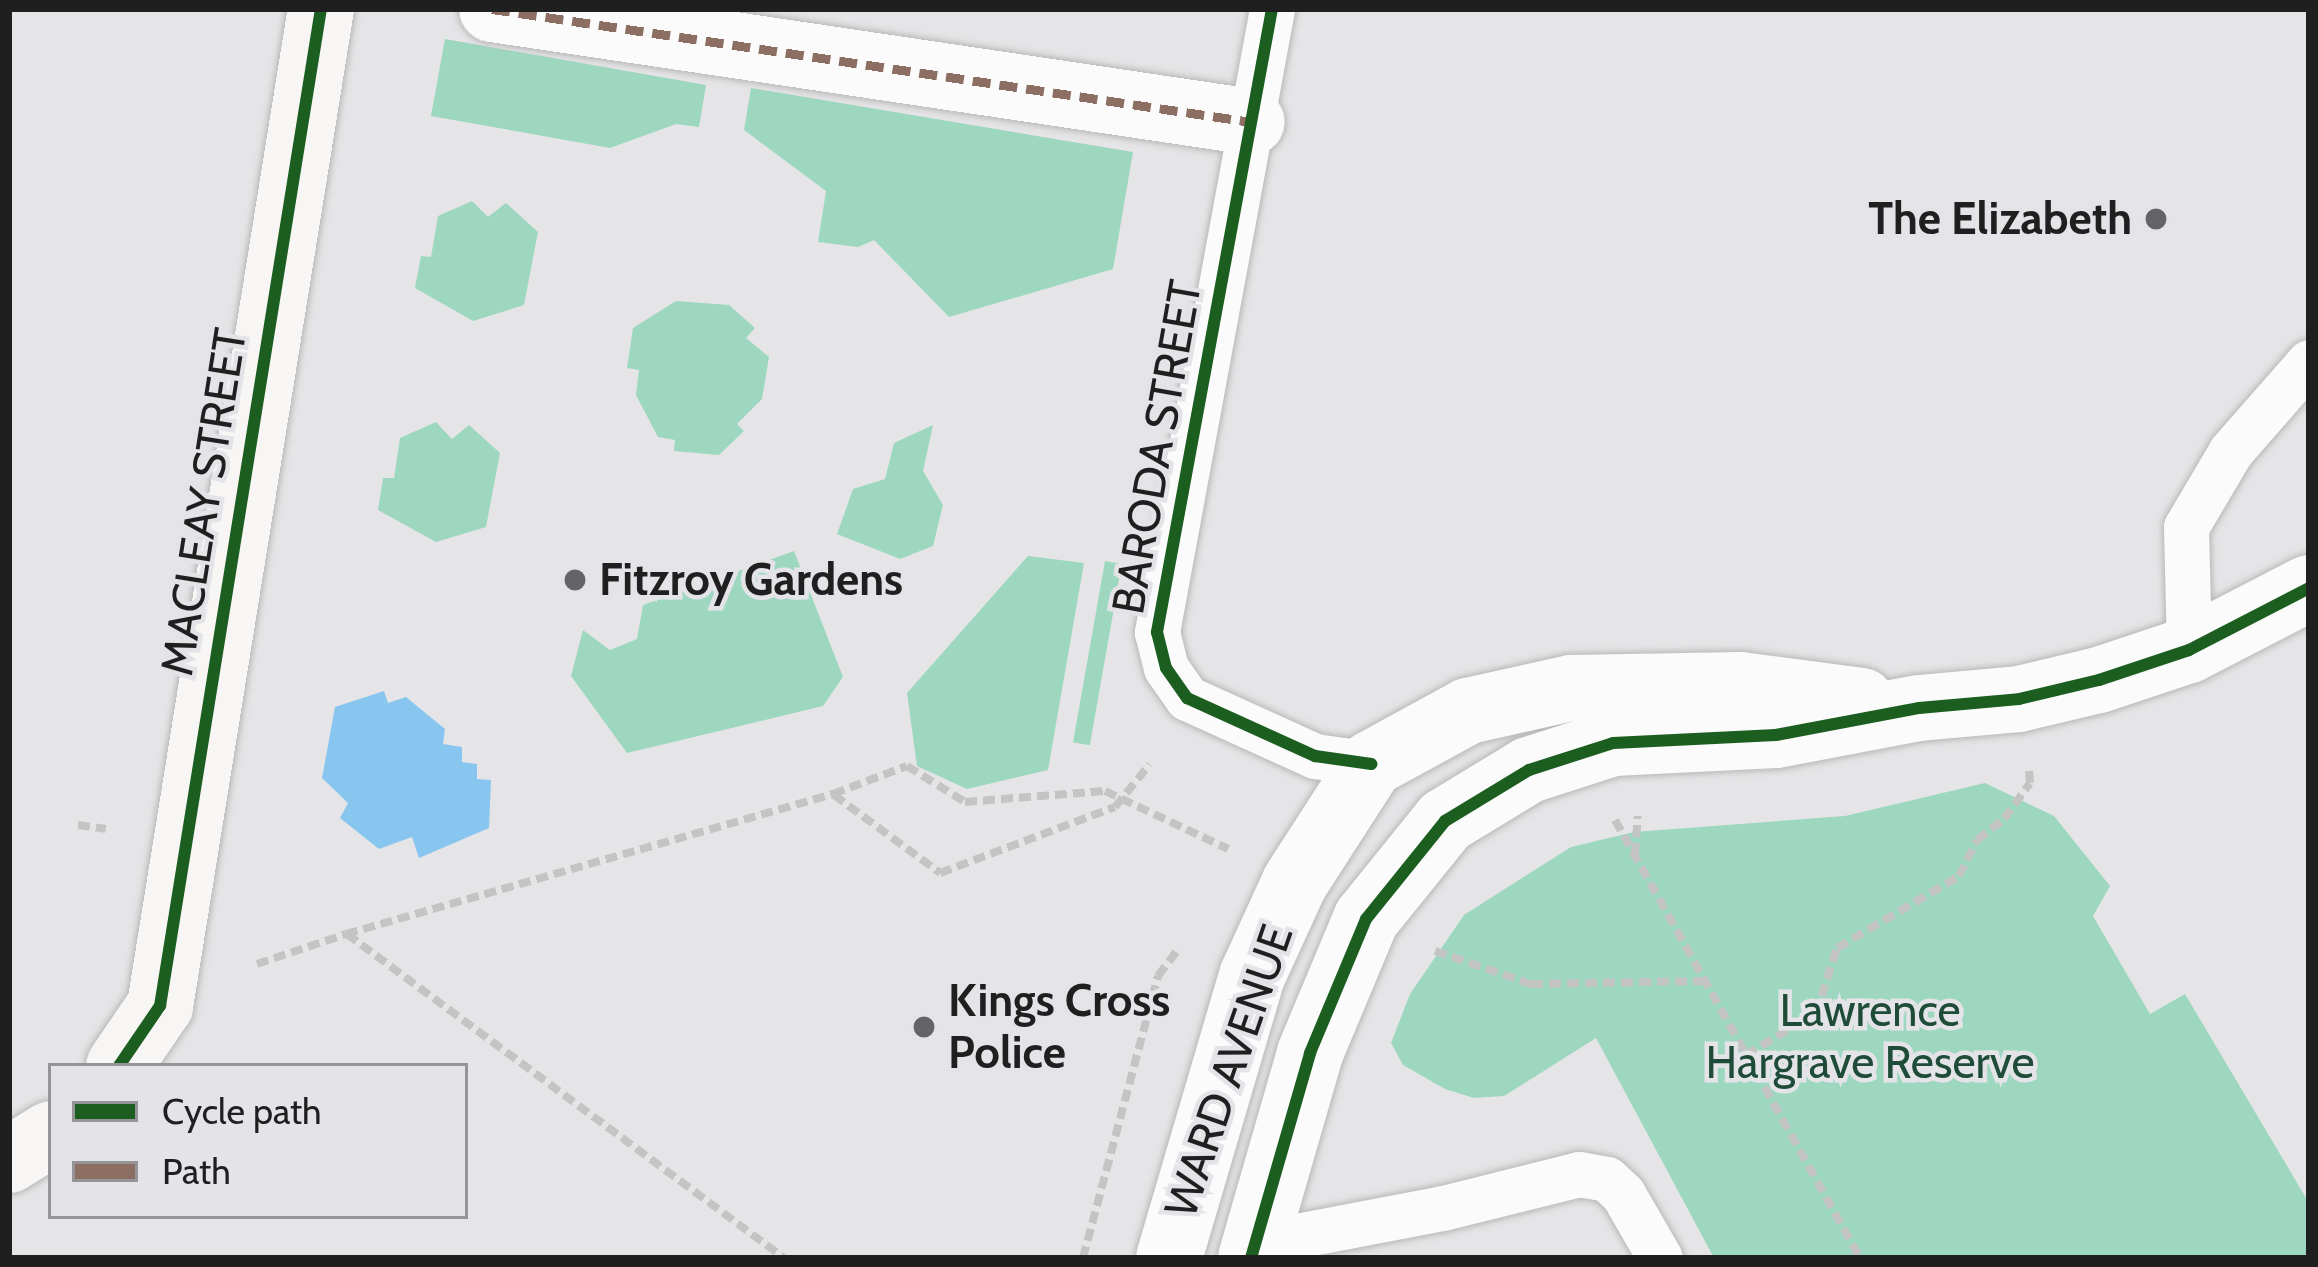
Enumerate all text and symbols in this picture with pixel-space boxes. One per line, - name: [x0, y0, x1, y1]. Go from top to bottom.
- place label: The Elizabeth: [1868, 192, 2132, 246]
- marker: The Elizabeth: [2143, 206, 2169, 232]
- street label: BARODA STREET: [1101, 276, 1213, 618]
- street label: MACLEAY STREET: [150, 325, 258, 679]
- place label: Fitzroy Gardens: [599, 553, 903, 607]
- marker: Fitzroy Gardens: [562, 567, 588, 593]
- street label: WARD AVENUE: [1154, 918, 1304, 1224]
- place label: Kings Cross Police: [948, 974, 1170, 1080]
- park label: Lawrence Hargrave Reserve: [1706, 984, 2034, 1090]
- marker: Kings Cross Police: [911, 1014, 937, 1040]
- legend: [48, 1063, 468, 1219]
- text: Cycle path: [162, 1089, 322, 1133]
- text: Path: [162, 1149, 231, 1193]

